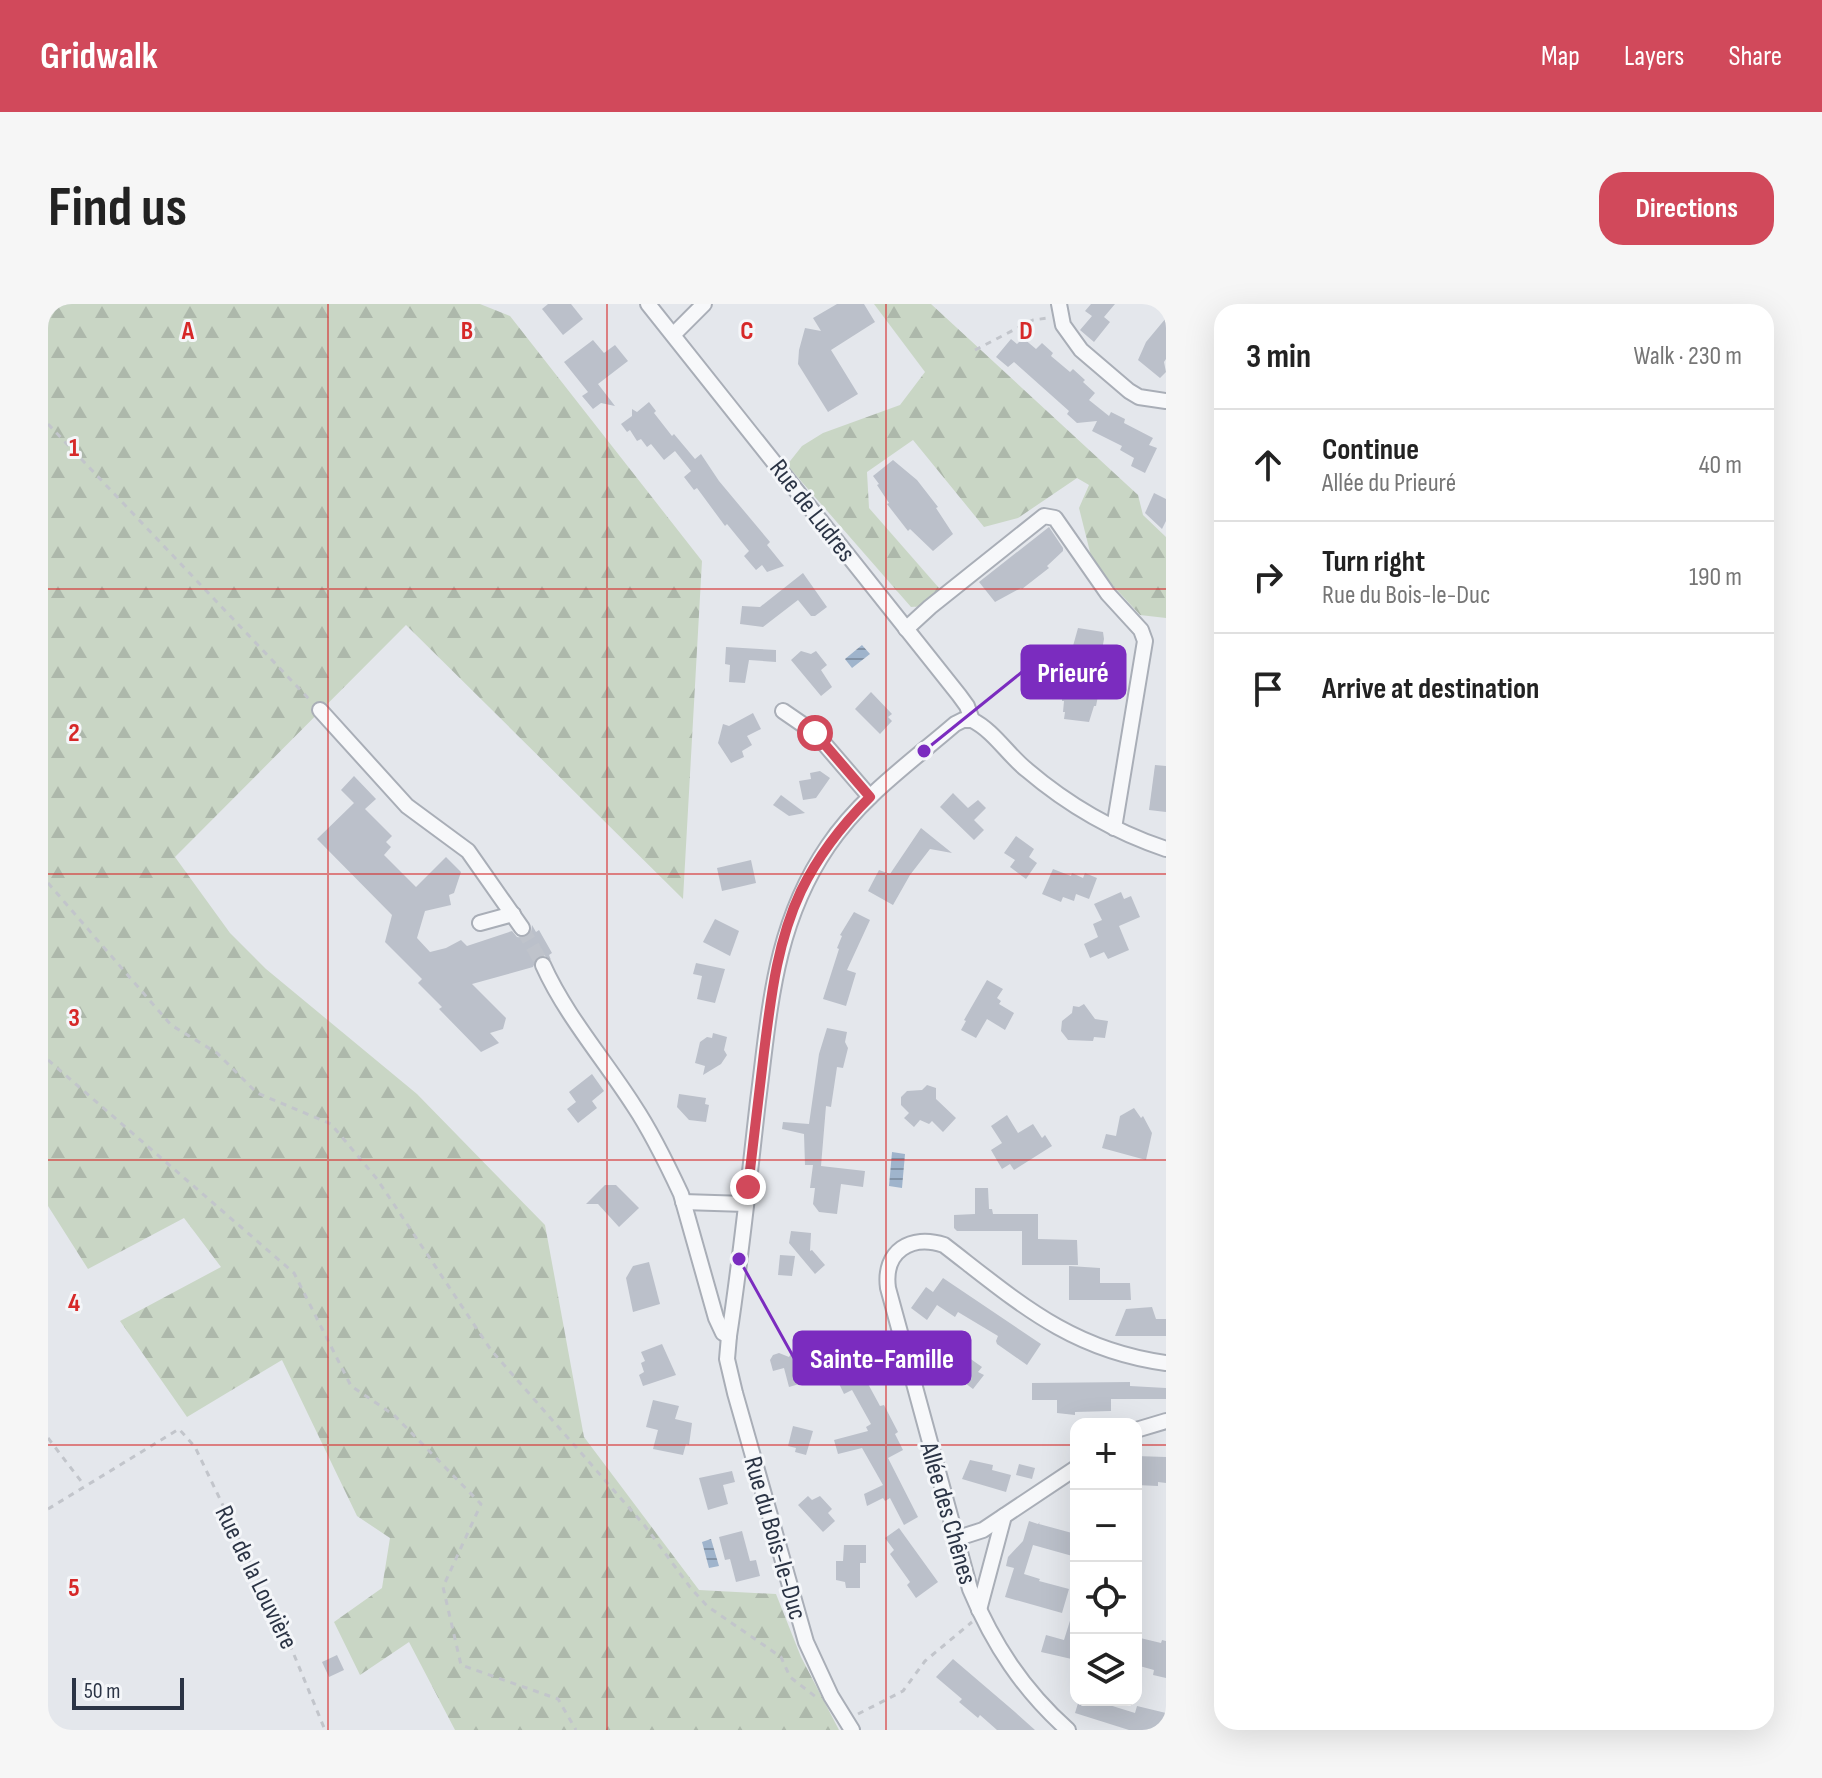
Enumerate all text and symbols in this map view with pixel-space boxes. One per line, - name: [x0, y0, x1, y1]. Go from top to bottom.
- text: Gridwalk: [40, 34, 158, 79]
- text: Map: [1541, 40, 1580, 73]
- text: Layers: [1624, 40, 1684, 73]
- text: Share: [1728, 40, 1782, 73]
- button: Directions: [1599, 172, 1774, 245]
- text: Find us: [48, 175, 187, 242]
- text: A: [181, 316, 195, 347]
- text: B: [461, 316, 473, 347]
- text: C: [740, 316, 754, 347]
- text: D: [1019, 316, 1033, 347]
- text: 3 min: [1246, 336, 1311, 377]
- text: Walk · 230 m: [1633, 341, 1742, 372]
- text: Continue: [1322, 432, 1419, 468]
- text: 1: [69, 433, 79, 464]
- icon: ahead: [1246, 443, 1290, 487]
- text: 40 m: [1699, 450, 1742, 481]
- street label: Rue de Ludres: [762, 454, 861, 568]
- text: Allée du Prieuré: [1322, 468, 1456, 499]
- text: Turn right: [1322, 544, 1425, 580]
- icon: right: [1246, 555, 1290, 599]
- text: 190 m: [1689, 562, 1742, 593]
- text: Rue du Bois-le-Duc: [1322, 580, 1490, 611]
- callout: Prieuré: [1022, 646, 1125, 698]
- text: Prieuré: [1037, 657, 1109, 690]
- icon: arrive: [1246, 667, 1290, 711]
- text: Arrive at destination: [1322, 671, 1539, 707]
- route start: [797, 715, 833, 751]
- text: 2: [68, 718, 80, 749]
- text: 3: [68, 1003, 80, 1034]
- route end: [730, 1169, 766, 1205]
- text: 4: [68, 1288, 80, 1319]
- callout: Sainte-Famille: [794, 1332, 970, 1384]
- text: Sainte-Famille: [810, 1343, 954, 1376]
- map controls: [1070, 1418, 1142, 1706]
- button: +: [1070, 1418, 1142, 1490]
- street label: Allée des Chênes: [912, 1438, 983, 1588]
- street label: Rue du Bois-le-Duc: [736, 1453, 813, 1624]
- button: −: [1070, 1490, 1142, 1562]
- street label: Rue de la Louvière: [208, 1501, 304, 1654]
- button: locate: [1070, 1562, 1142, 1634]
- text: 5: [68, 1573, 80, 1604]
- button: layers: [1070, 1634, 1142, 1706]
- scale bar: [72, 1674, 184, 1710]
- text: 50 m: [84, 1678, 120, 1705]

